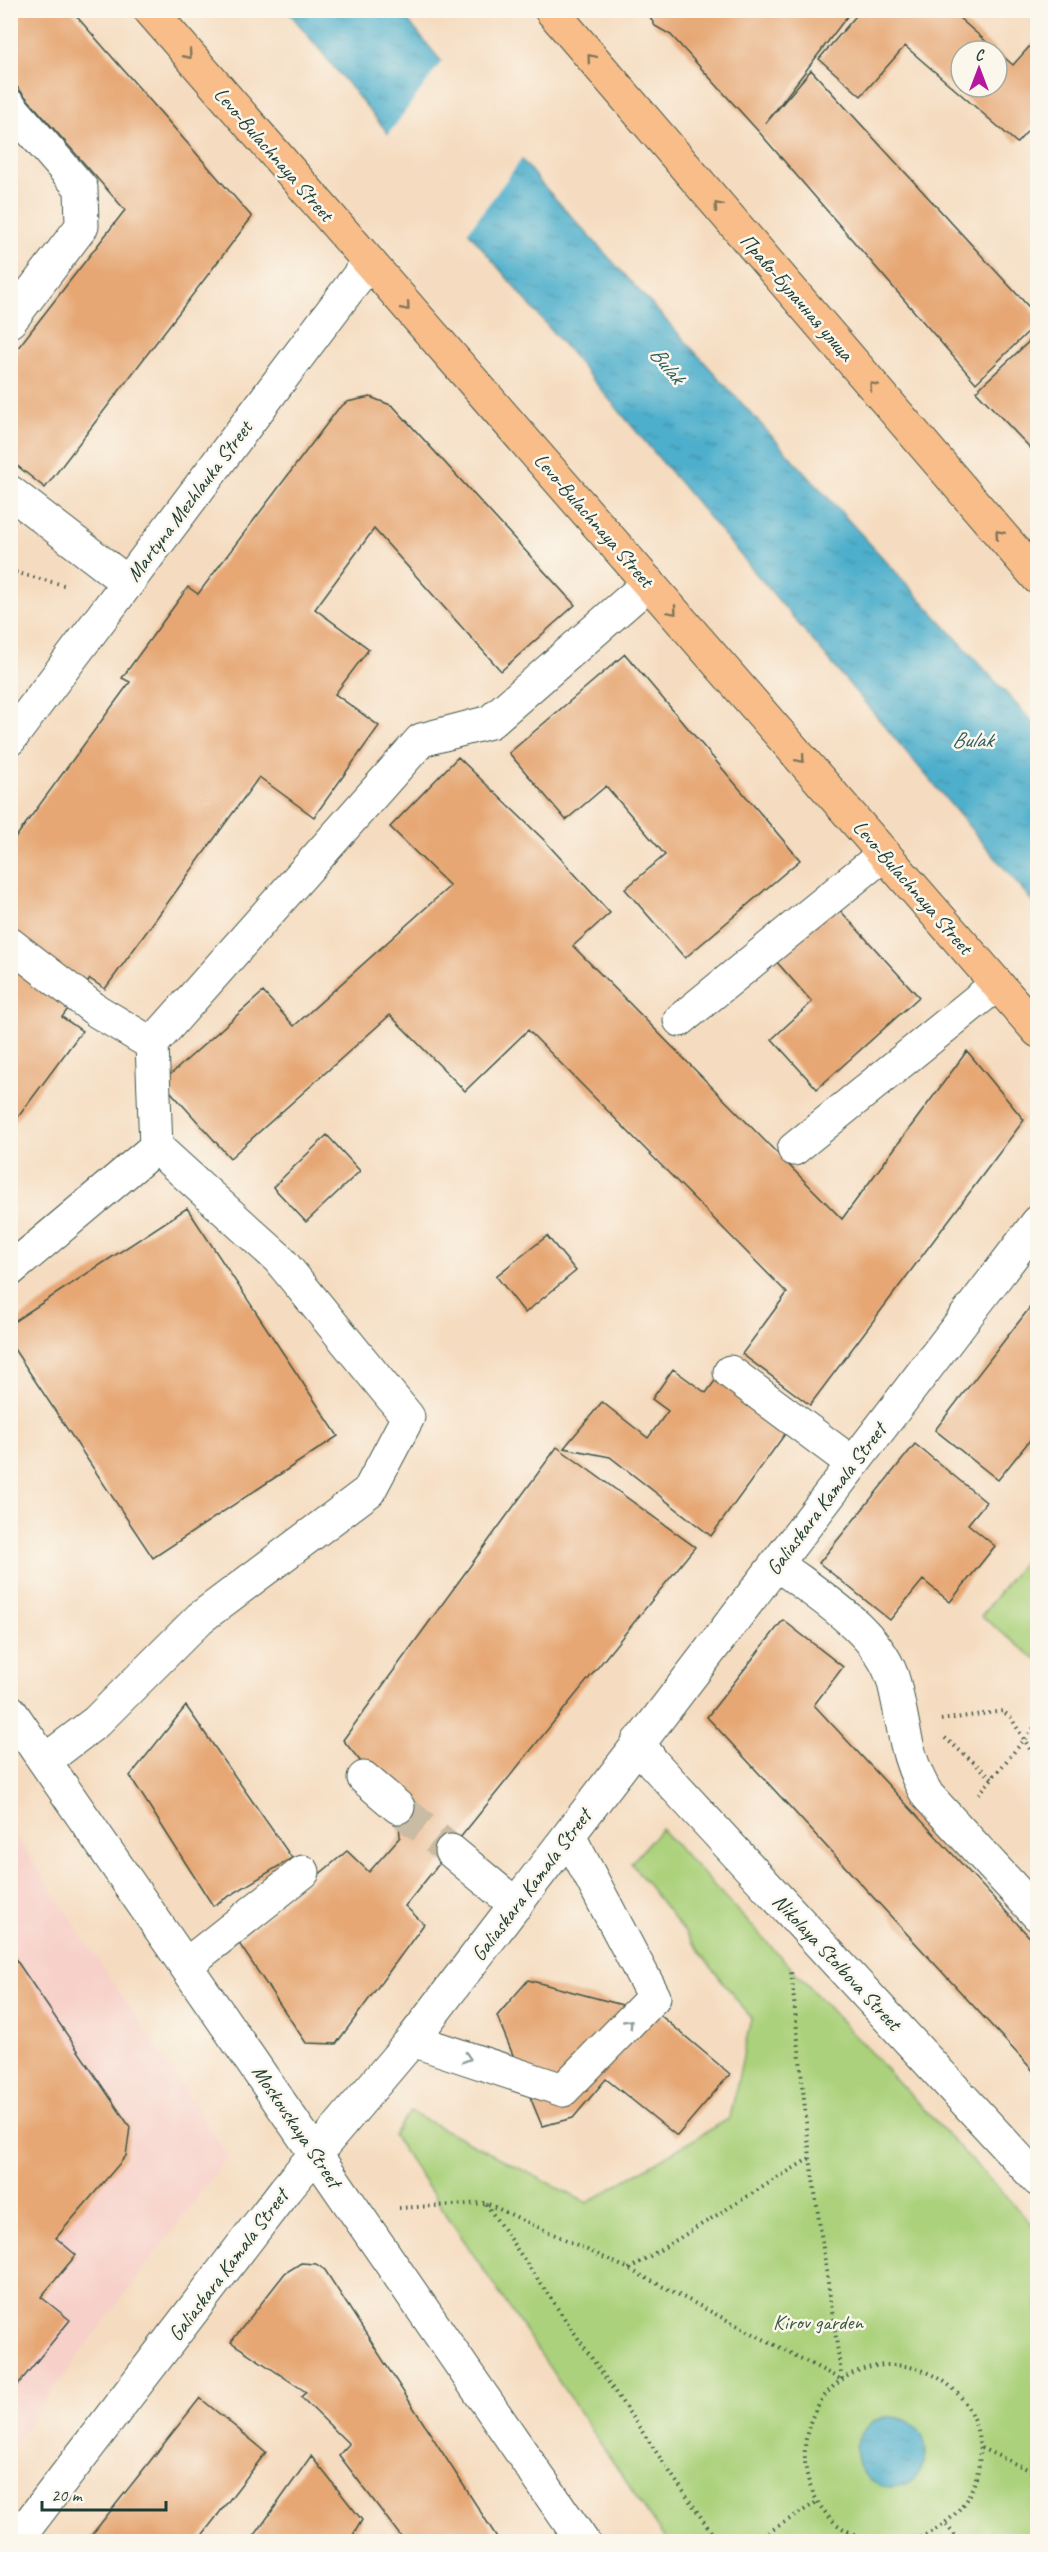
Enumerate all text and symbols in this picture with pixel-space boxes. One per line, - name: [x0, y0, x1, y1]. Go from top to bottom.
- north arrow: [949, 39, 1009, 99]
- text: С: [975, 45, 985, 65]
- one-way arrow: [181, 48, 192, 59]
- one-way arrow: [588, 54, 599, 65]
- street label: Levo-Bulachnaya Street: [209, 81, 341, 228]
- one-way arrow: [715, 202, 726, 213]
- street label: Право-Булачная улица: [735, 228, 861, 367]
- one-way arrow: [399, 300, 410, 311]
- water label: Bulak: [643, 341, 693, 393]
- one-way arrow: [869, 382, 880, 393]
- street label: Martyna Mezhlauka Street: [120, 414, 259, 586]
- street label: Levo-Bulachnaya Street: [529, 447, 661, 594]
- one-way arrow: [996, 530, 1007, 541]
- one-way arrow: [666, 604, 677, 615]
- water label: Bulak: [952, 726, 996, 754]
- one-way arrow: [794, 752, 805, 763]
- street label: Levo-Bulachnaya Street: [848, 814, 980, 961]
- street label: Galiaskara Kamala Street: [760, 1415, 893, 1580]
- street label: Galiaskara Kamala Street: [465, 1801, 598, 1966]
- street label: Nikolaya Stolbova Street: [767, 1888, 908, 2037]
- one-way arrow: [621, 2019, 632, 2030]
- one-way arrow: [461, 2051, 472, 2064]
- street label: Moskovskaya Street: [246, 2060, 349, 2195]
- street label: Galiaskara Kamala Street: [162, 2181, 295, 2346]
- park label: Kirov garden: [773, 2309, 864, 2335]
- scale bar: [42, 2474, 166, 2512]
- text: 20 m: [51, 2484, 84, 2506]

